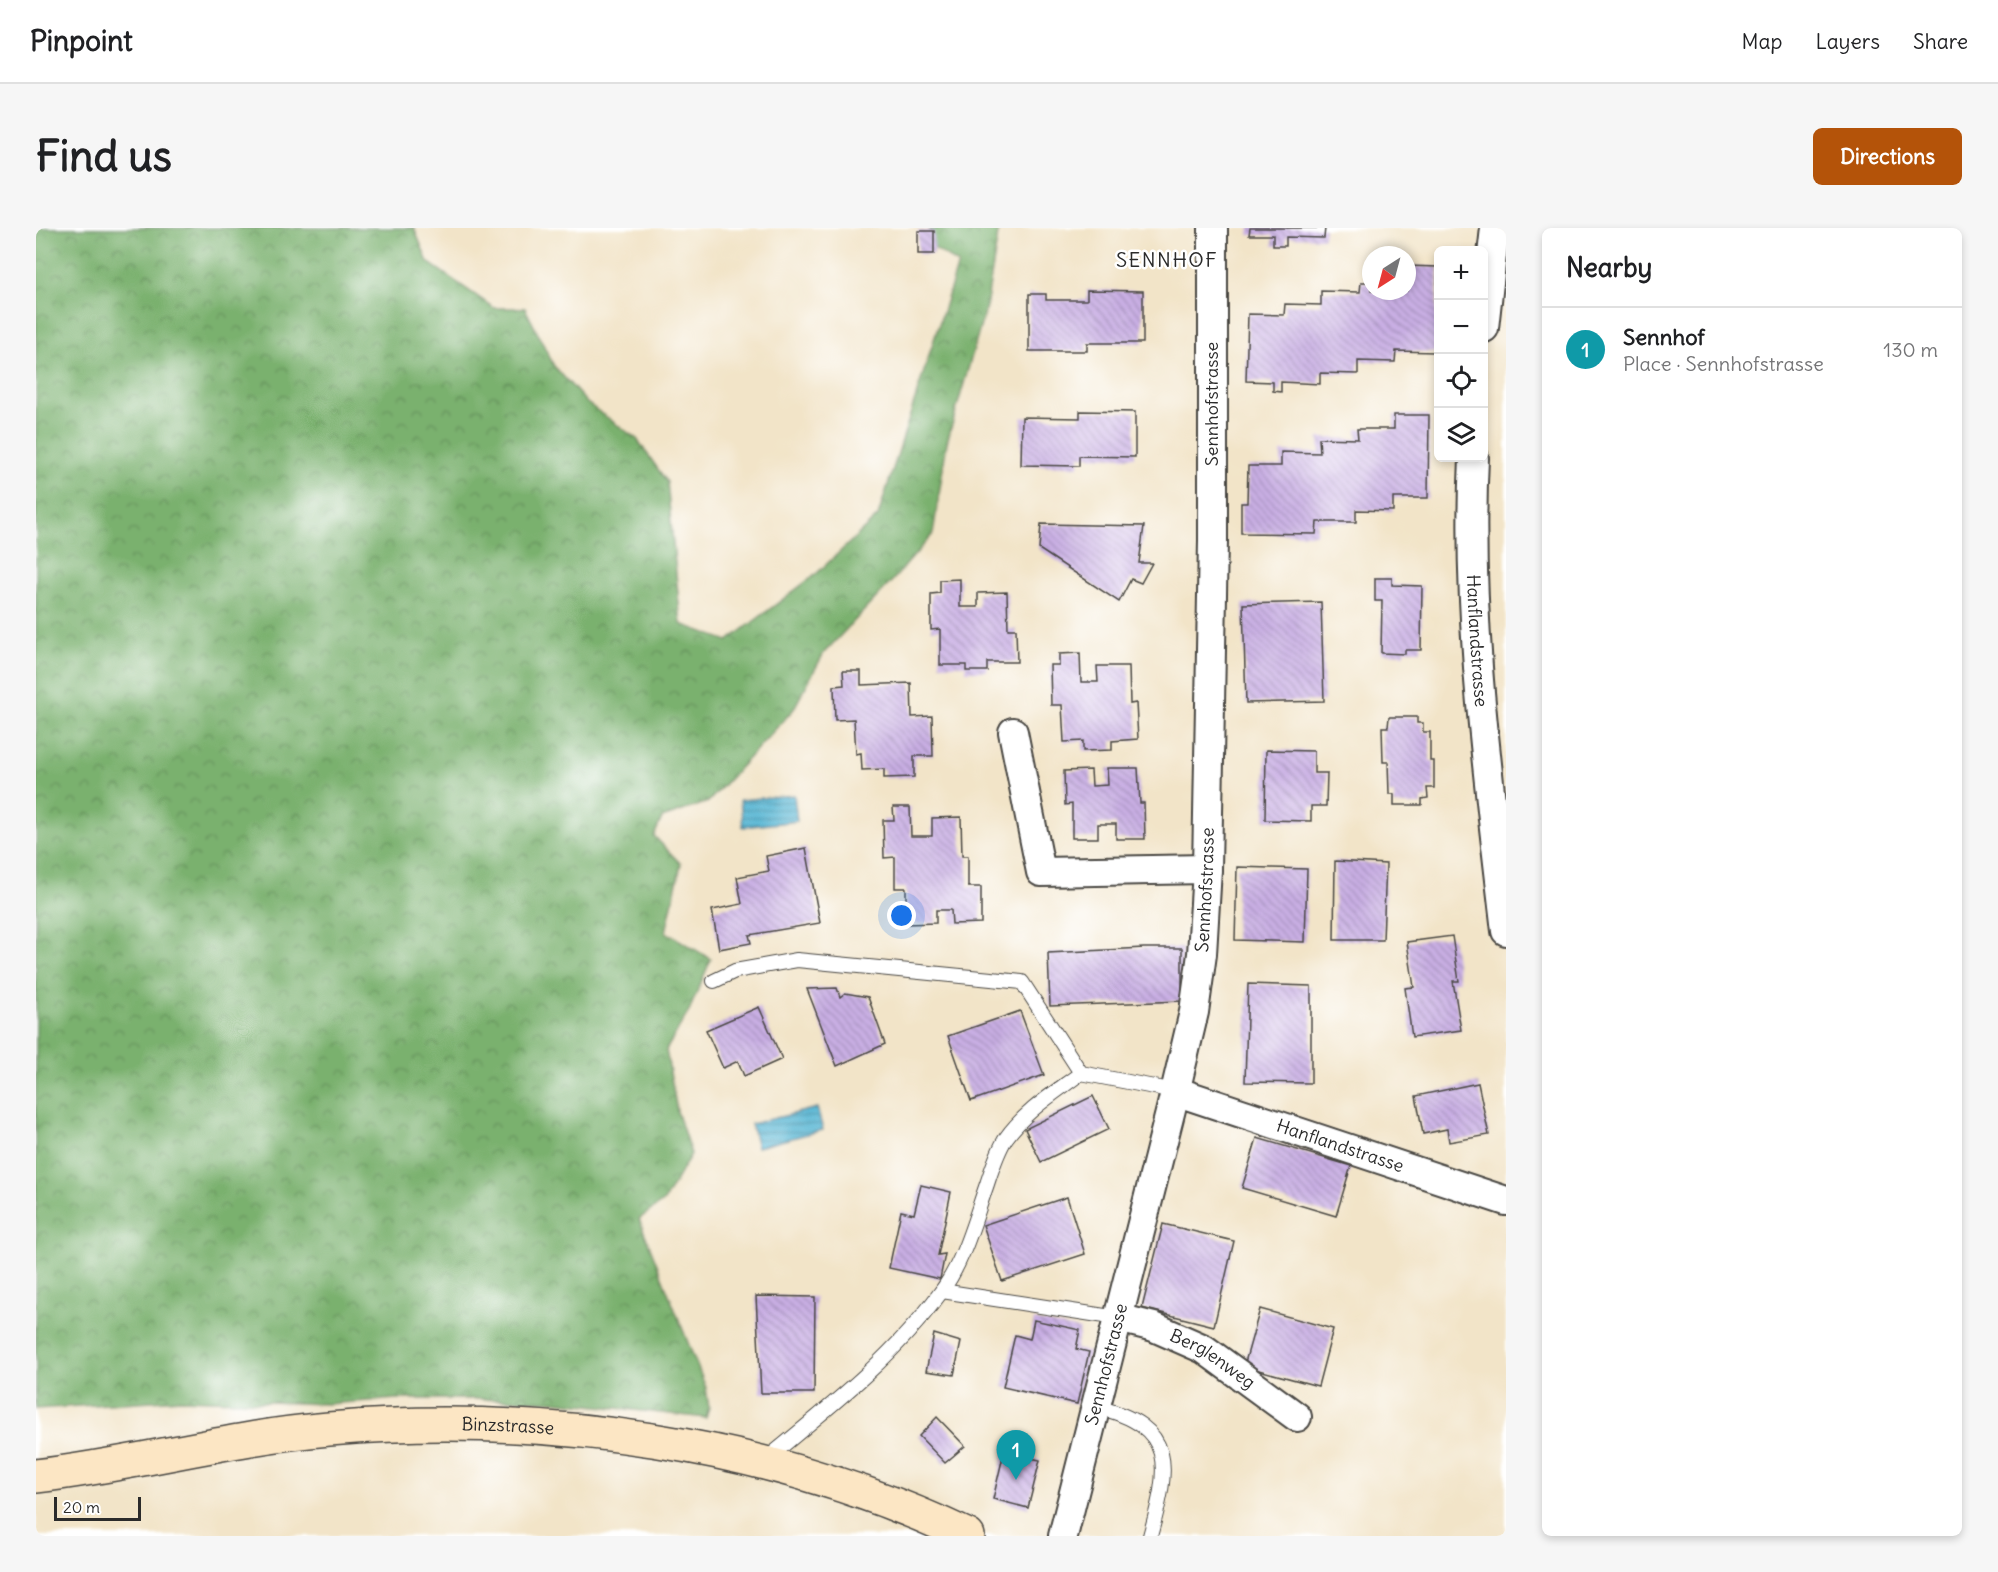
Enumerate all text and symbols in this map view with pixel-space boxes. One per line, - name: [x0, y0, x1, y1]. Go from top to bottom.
- text: Pinpoint: [30, 23, 133, 59]
- text: Map: [1742, 28, 1782, 55]
- text: Layers: [1815, 28, 1880, 55]
- text: Share: [1913, 28, 1968, 55]
- button: Directions: [1813, 128, 1962, 185]
- text: Find us: [36, 130, 172, 182]
- north arrow: [1362, 246, 1416, 300]
- map controls: [1434, 246, 1488, 462]
- button: +: [1434, 246, 1488, 300]
- district label: SENNHOF: [1116, 247, 1218, 272]
- text: Nearby: [1566, 251, 1652, 284]
- button: −: [1434, 300, 1488, 354]
- text: Sennhof: [1623, 323, 1705, 351]
- text: 1: [1582, 337, 1589, 362]
- text: 130 m: [1883, 337, 1938, 362]
- street label: Sennhofstrasse: [1200, 342, 1223, 466]
- text: Place · Sennhofstrasse: [1623, 351, 1824, 376]
- button: locate: [1434, 354, 1488, 408]
- button: layers: [1434, 408, 1488, 462]
- street label: Hanflandstrasse: [1462, 574, 1493, 708]
- street label: Sennhofstrasse: [1190, 827, 1219, 953]
- your location: [887, 901, 916, 930]
- street label: Hanflandstrasse: [1274, 1114, 1407, 1177]
- street label: Sennhofstrasse: [1079, 1301, 1132, 1428]
- street label: Berglenweg: [1167, 1323, 1260, 1394]
- street label: Binzstrasse: [461, 1412, 555, 1439]
- pin: 1: [996, 1430, 1036, 1480]
- scale bar: [54, 1494, 141, 1522]
- text: 20 m: [63, 1497, 100, 1517]

